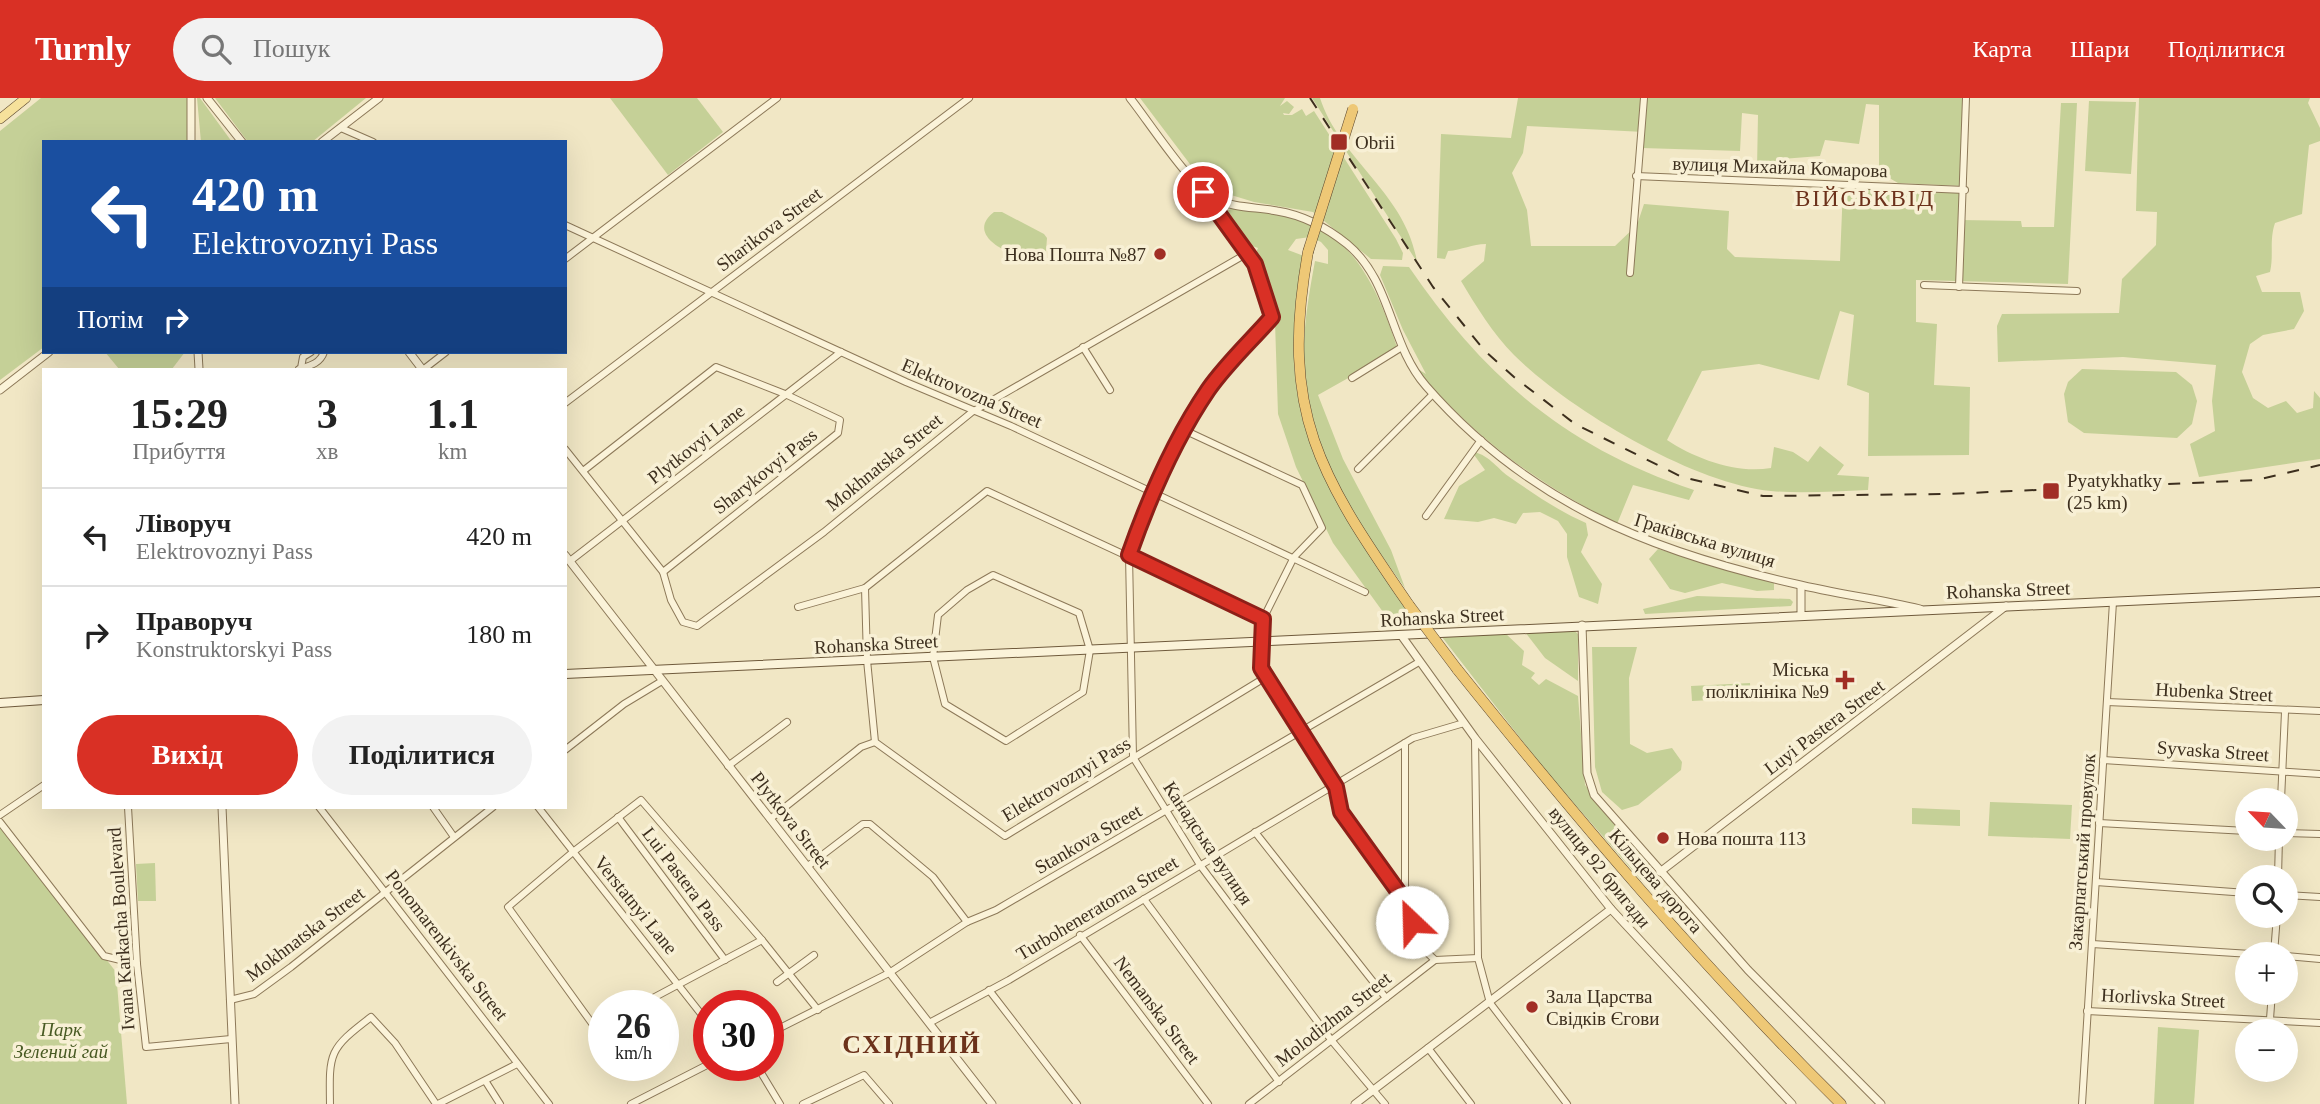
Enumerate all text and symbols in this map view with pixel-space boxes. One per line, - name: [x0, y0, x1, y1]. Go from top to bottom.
- search box: [173, 18, 663, 81]
- icon: search: [197, 30, 235, 68]
- text: Turnly: [35, 31, 131, 67]
- text: Пошук: [253, 34, 330, 63]
- text: Карта: [1972, 36, 2032, 62]
- text: Шари: [2070, 36, 2130, 62]
- text: Поділитися: [2168, 36, 2285, 62]
- marker: Obrii: [1329, 132, 1349, 152]
- place label: Obrii: [1355, 132, 1395, 153]
- street label: вулиця Михайла Комарова: [1672, 153, 1888, 181]
- pin: [1173, 162, 1233, 222]
- text: 420 m: [192, 167, 319, 222]
- icon: left: [77, 168, 168, 259]
- icon: arrive: [1184, 173, 1222, 211]
- street label: Sharikova Street: [712, 182, 826, 275]
- district label: ВІЙСЬКВІД: [1795, 186, 1935, 211]
- text: Elektrovoznyi Pass: [192, 225, 438, 261]
- place label: Нова Пошта №87: [1004, 244, 1146, 265]
- marker: Нова Пошта №87: [1152, 246, 1168, 262]
- icon: right: [157, 301, 195, 339]
- text: Потім: [77, 305, 143, 334]
- street label: Elektrovozna Street: [899, 354, 1046, 432]
- text: 15:29: [130, 391, 228, 437]
- text: 3: [317, 391, 338, 437]
- text: 1.1: [426, 391, 479, 437]
- street label: Plytkovyi Lane: [644, 400, 748, 488]
- street label: Mokhnatska Street: [822, 408, 947, 515]
- street label: Sharykovyi Pass: [709, 424, 821, 518]
- text: Прибуття: [132, 439, 226, 464]
- text: хв: [316, 439, 338, 464]
- text: km: [438, 439, 467, 464]
- place label: Pyatykhatky (25 km): [2067, 470, 2162, 514]
- marker: Pyatykhatky (25 km): [2041, 481, 2061, 501]
- text: Ліворуч: [136, 509, 231, 538]
- street label: Граківська вулиця: [1632, 509, 1778, 571]
- icon: left: [77, 518, 115, 556]
- text: 420 m: [466, 522, 532, 551]
- text: Elektrovoznyi Pass: [136, 539, 313, 564]
- street label: Rohanska Street: [1946, 577, 2071, 603]
- street label: Rohanska Street: [1380, 603, 1505, 631]
- text: Праворуч: [136, 607, 252, 636]
- icon: right: [77, 616, 115, 654]
- text: 180 m: [466, 620, 532, 649]
- street label: Rohanska Street: [814, 630, 939, 658]
- text: Konstruktorskyi Pass: [136, 637, 332, 662]
- place label: Міська поліклініка №9: [1706, 659, 1830, 702]
- marker: Міська поліклініка №9: [1835, 670, 1855, 690]
- street label: Luyi Pastera Street: [1760, 675, 1889, 779]
- street label: Hubenka Street: [2155, 678, 2274, 706]
- button: Вихід: [77, 715, 298, 795]
- button: Поділитися: [312, 715, 532, 795]
- street label: Elektrovoznyi Pass: [998, 732, 1134, 826]
- street label: Syvaska Street: [2156, 737, 2271, 765]
- street label: Закарпатський провулок: [2065, 752, 2099, 951]
- street label: Plytkova Street: [747, 768, 836, 873]
- street label: Канадська вулиця: [1159, 777, 1257, 909]
- north arrow: [2235, 788, 2298, 850]
- map controls: [2235, 788, 2298, 1082]
- street label: Stankova Street: [1031, 800, 1146, 878]
- street label: вулиця 92 бригади: [1545, 802, 1655, 932]
- street label: Lui Pastera Pass: [638, 823, 730, 935]
- street label: Кільцева дорога: [1605, 825, 1707, 938]
- street label: Ivana Karkacha Boulevard: [103, 826, 139, 1031]
- place label: Нова пошта 113: [1677, 828, 1806, 849]
- marker: Нова пошта 113: [1655, 830, 1671, 846]
- street label: Turboheneratorna Street: [1013, 851, 1182, 965]
- street label: Verstatnyi Lane: [590, 852, 682, 958]
- button: search: [2235, 865, 2298, 928]
- street label: Ponomarenkivska Street: [382, 866, 513, 1025]
- street label: Mokhnatska Street: [242, 882, 369, 985]
- position arrow: [1375, 885, 1449, 959]
- button: +: [2235, 942, 2298, 1005]
- street label: Nemanska Street: [1110, 952, 1205, 1069]
- street label: Molodizhna Street: [1271, 967, 1396, 1071]
- street label: Horlivska Street: [2101, 984, 2226, 1012]
- place label: Зала Царства Свідків Єгови: [1546, 986, 1659, 1029]
- speed limit sign: 30: [693, 990, 784, 1081]
- marker: Зала Царства Свідків Єгови: [1524, 999, 1540, 1015]
- text: 26: [616, 1007, 651, 1046]
- park label: Парк Зелений гай: [14, 1019, 109, 1062]
- button: −: [2235, 1019, 2298, 1082]
- district label: СХІДНИЙ: [842, 1030, 982, 1059]
- text: km/h: [615, 1043, 652, 1063]

